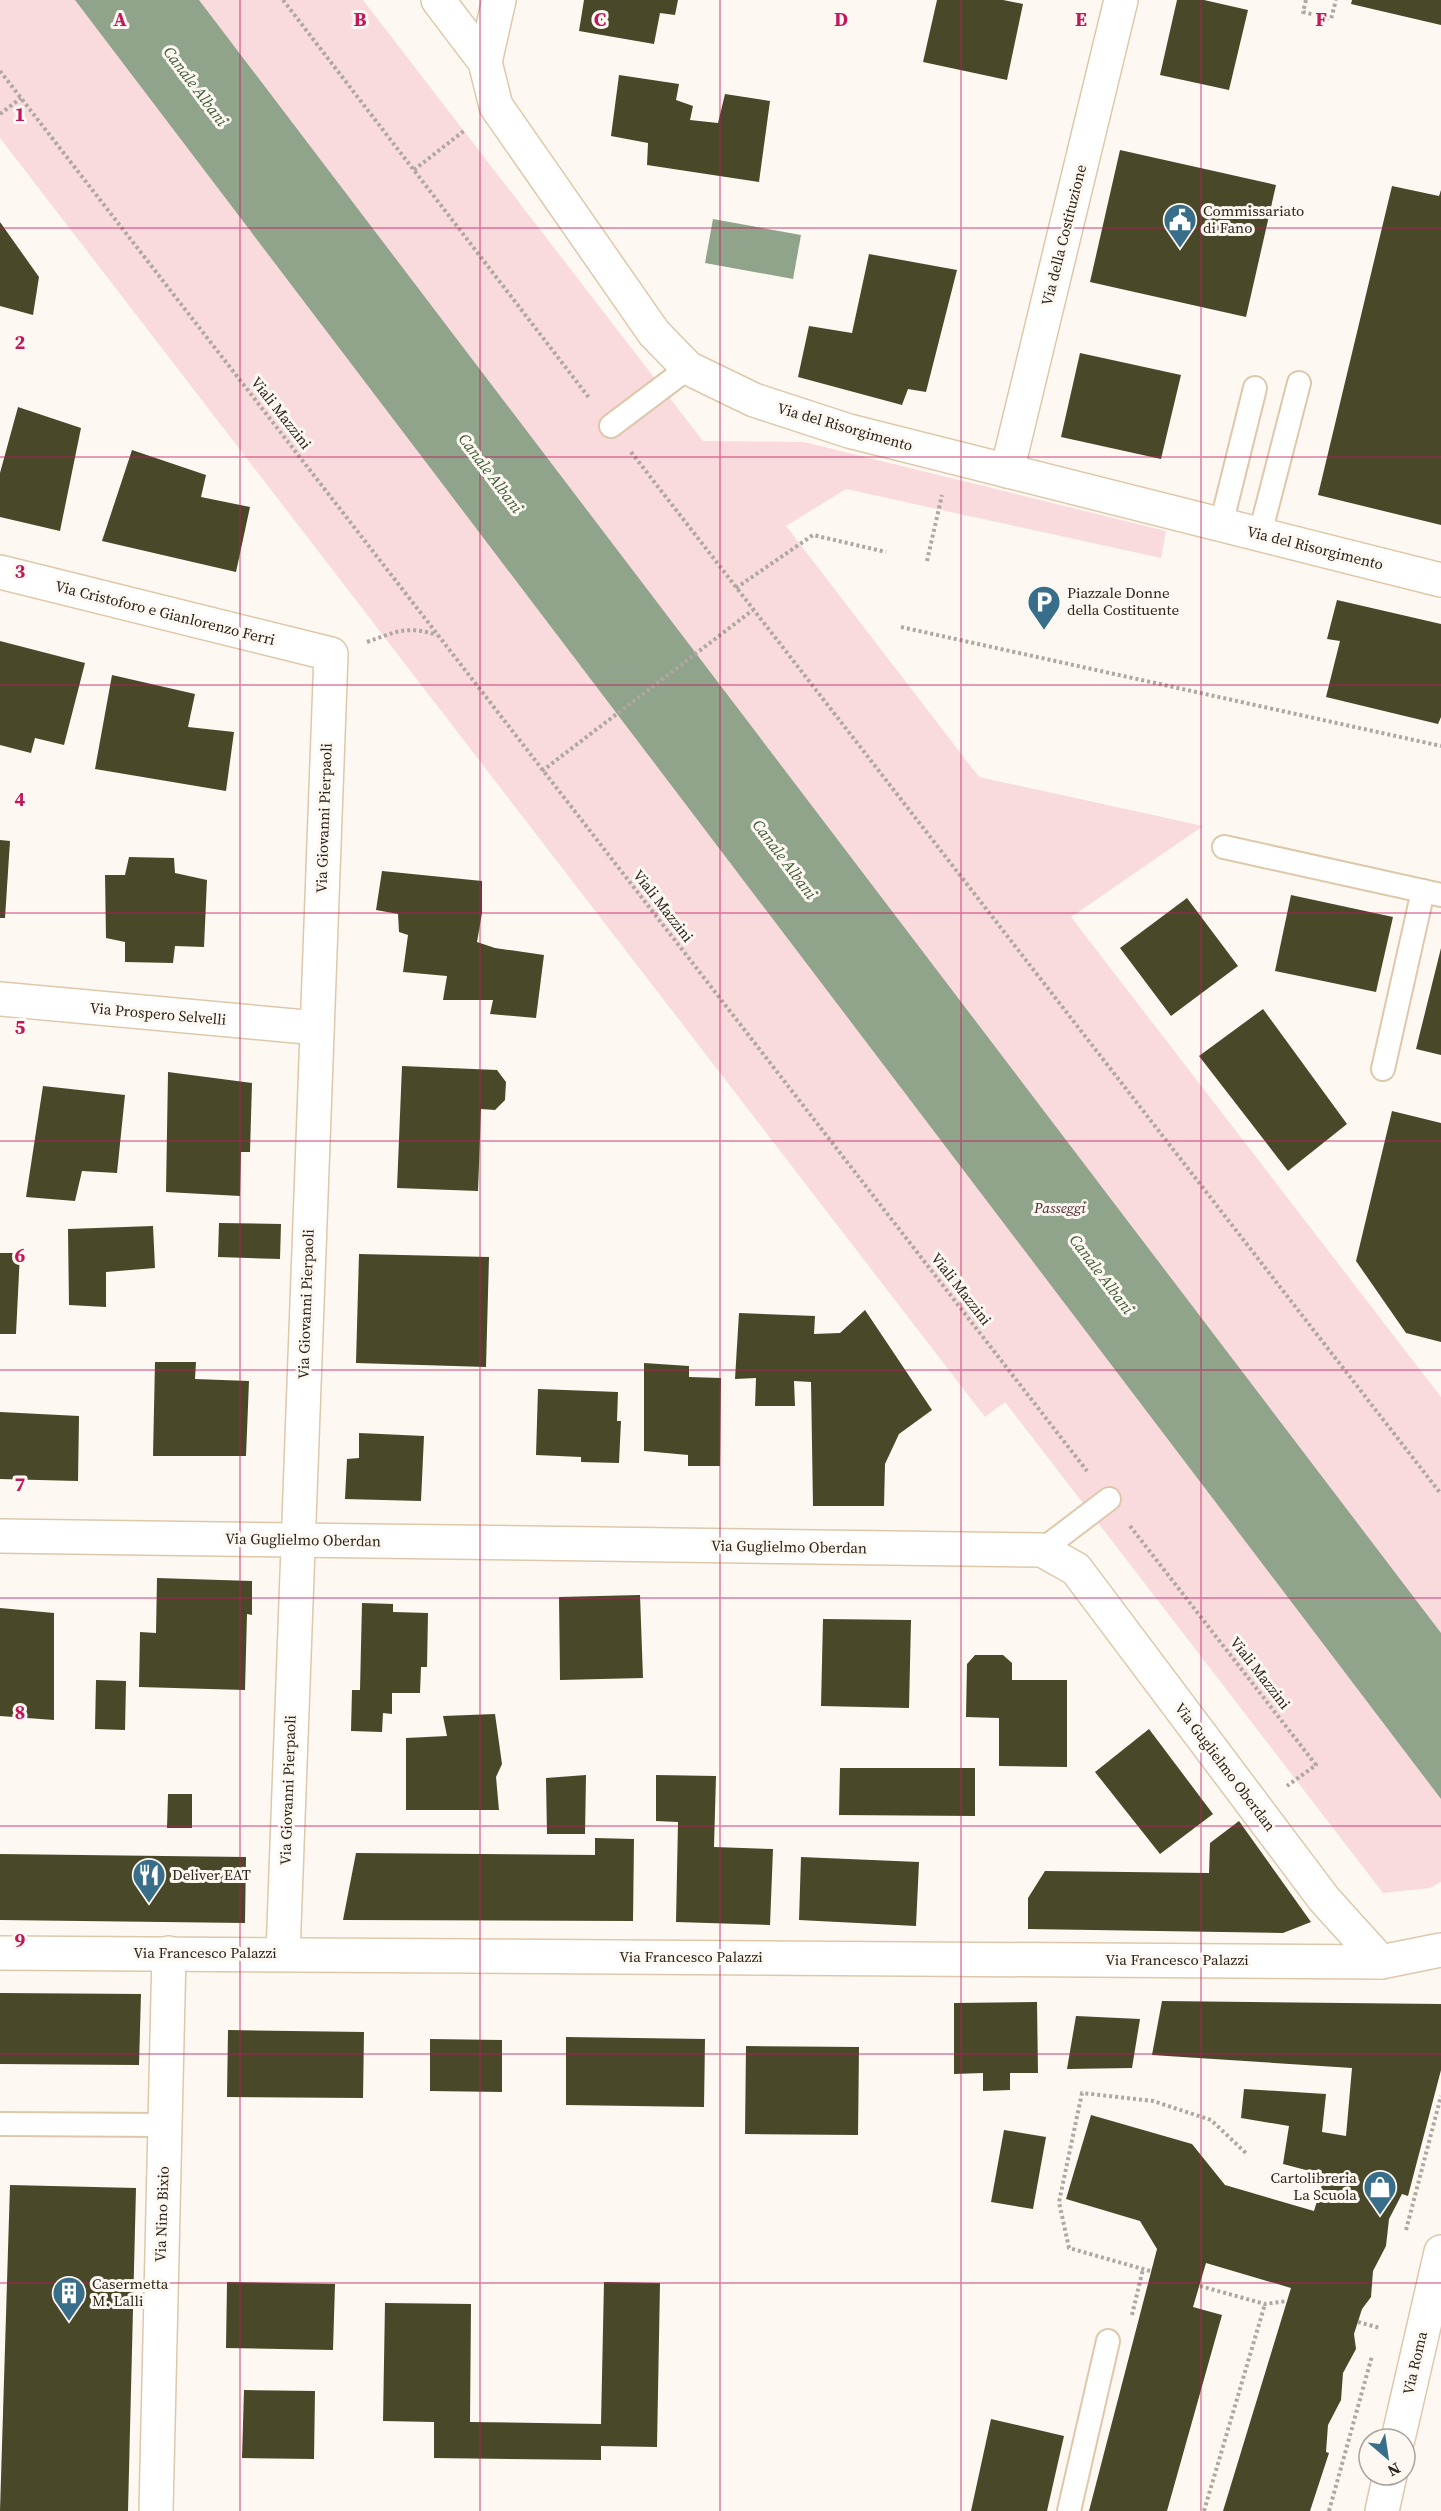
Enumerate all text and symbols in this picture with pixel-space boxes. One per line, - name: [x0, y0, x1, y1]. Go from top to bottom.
- text: A: [113, 5, 127, 33]
- text: B: [353, 5, 367, 33]
- text: C: [594, 5, 606, 33]
- text: D: [834, 5, 848, 33]
- text: E: [1075, 5, 1087, 33]
- text: F: [1315, 5, 1327, 33]
- water label: Canale Albani: [159, 41, 233, 131]
- text: 1: [15, 100, 25, 128]
- street label: Via della Costituzione: [1036, 162, 1091, 308]
- place label: Commissariato di Fano: [1203, 200, 1304, 238]
- public building icon: Commissariato di Fano: [1162, 202, 1198, 249]
- text: 2: [15, 328, 26, 356]
- street label: Viali Mazzini: [246, 372, 316, 453]
- street label: Via del Risorgimento: [775, 397, 915, 456]
- water label: Canale Albani: [454, 428, 528, 518]
- street label: Via del Risorgimento: [1245, 520, 1386, 575]
- text: 3: [15, 557, 26, 585]
- street label: Via Cristoforo e Gianlorenzo Ferri: [53, 575, 277, 650]
- place label: Piazzale Donne della Costituente: [1067, 582, 1179, 620]
- parking icon: Piazzale Donne della Costituente: [1026, 584, 1062, 631]
- street label: Via Giovanni Pierpaoli: [310, 743, 337, 893]
- text: 4: [15, 785, 26, 813]
- water label: Canale Albani: [748, 814, 822, 904]
- street label: Viali Mazzini: [628, 865, 698, 946]
- street label: Via Prospero Selvelli: [89, 997, 227, 1030]
- text: 5: [15, 1013, 26, 1041]
- park label: Passeggi: [1033, 1197, 1086, 1218]
- street label: Via Giovanni Pierpaoli: [292, 1229, 319, 1379]
- water label: Canale Albani: [1065, 1229, 1139, 1319]
- text: 6: [15, 1241, 26, 1269]
- street label: Viali Mazzini: [926, 1248, 996, 1329]
- text: 7: [15, 1470, 26, 1498]
- street label: Via Guglielmo Oberdan: [225, 1528, 381, 1551]
- street label: Via Guglielmo Oberdan: [711, 1535, 867, 1558]
- street label: Viali Mazzini: [1225, 1632, 1295, 1713]
- text: 8: [15, 1698, 25, 1726]
- street label: Via Guglielmo Oberdan: [1170, 1698, 1281, 1835]
- street label: Via Giovanni Pierpaoli: [274, 1715, 301, 1865]
- restaurant icon: Deliver EAT: [131, 1857, 167, 1904]
- place label: Deliver EAT: [172, 1864, 251, 1885]
- text: 9: [15, 1926, 26, 1954]
- street label: Via Francesco Palazzi: [133, 1942, 277, 1963]
- street label: Via Francesco Palazzi: [619, 1946, 763, 1967]
- street label: Via Francesco Palazzi: [1105, 1949, 1249, 1970]
- street label: Via Nino Bixio: [149, 2166, 174, 2262]
- place label: Cartolibreria La Scuola: [1270, 2167, 1357, 2205]
- shop icon: Cartolibreria La Scuola: [1362, 2169, 1398, 2216]
- place label: Casermetta M. Lalli: [92, 2273, 169, 2311]
- building icon: Casermetta M. Lalli: [51, 2275, 87, 2322]
- street label: Via Roma: [1397, 2329, 1432, 2397]
- north arrow: [1357, 2427, 1417, 2487]
- text: N: [1384, 2458, 1405, 2483]

